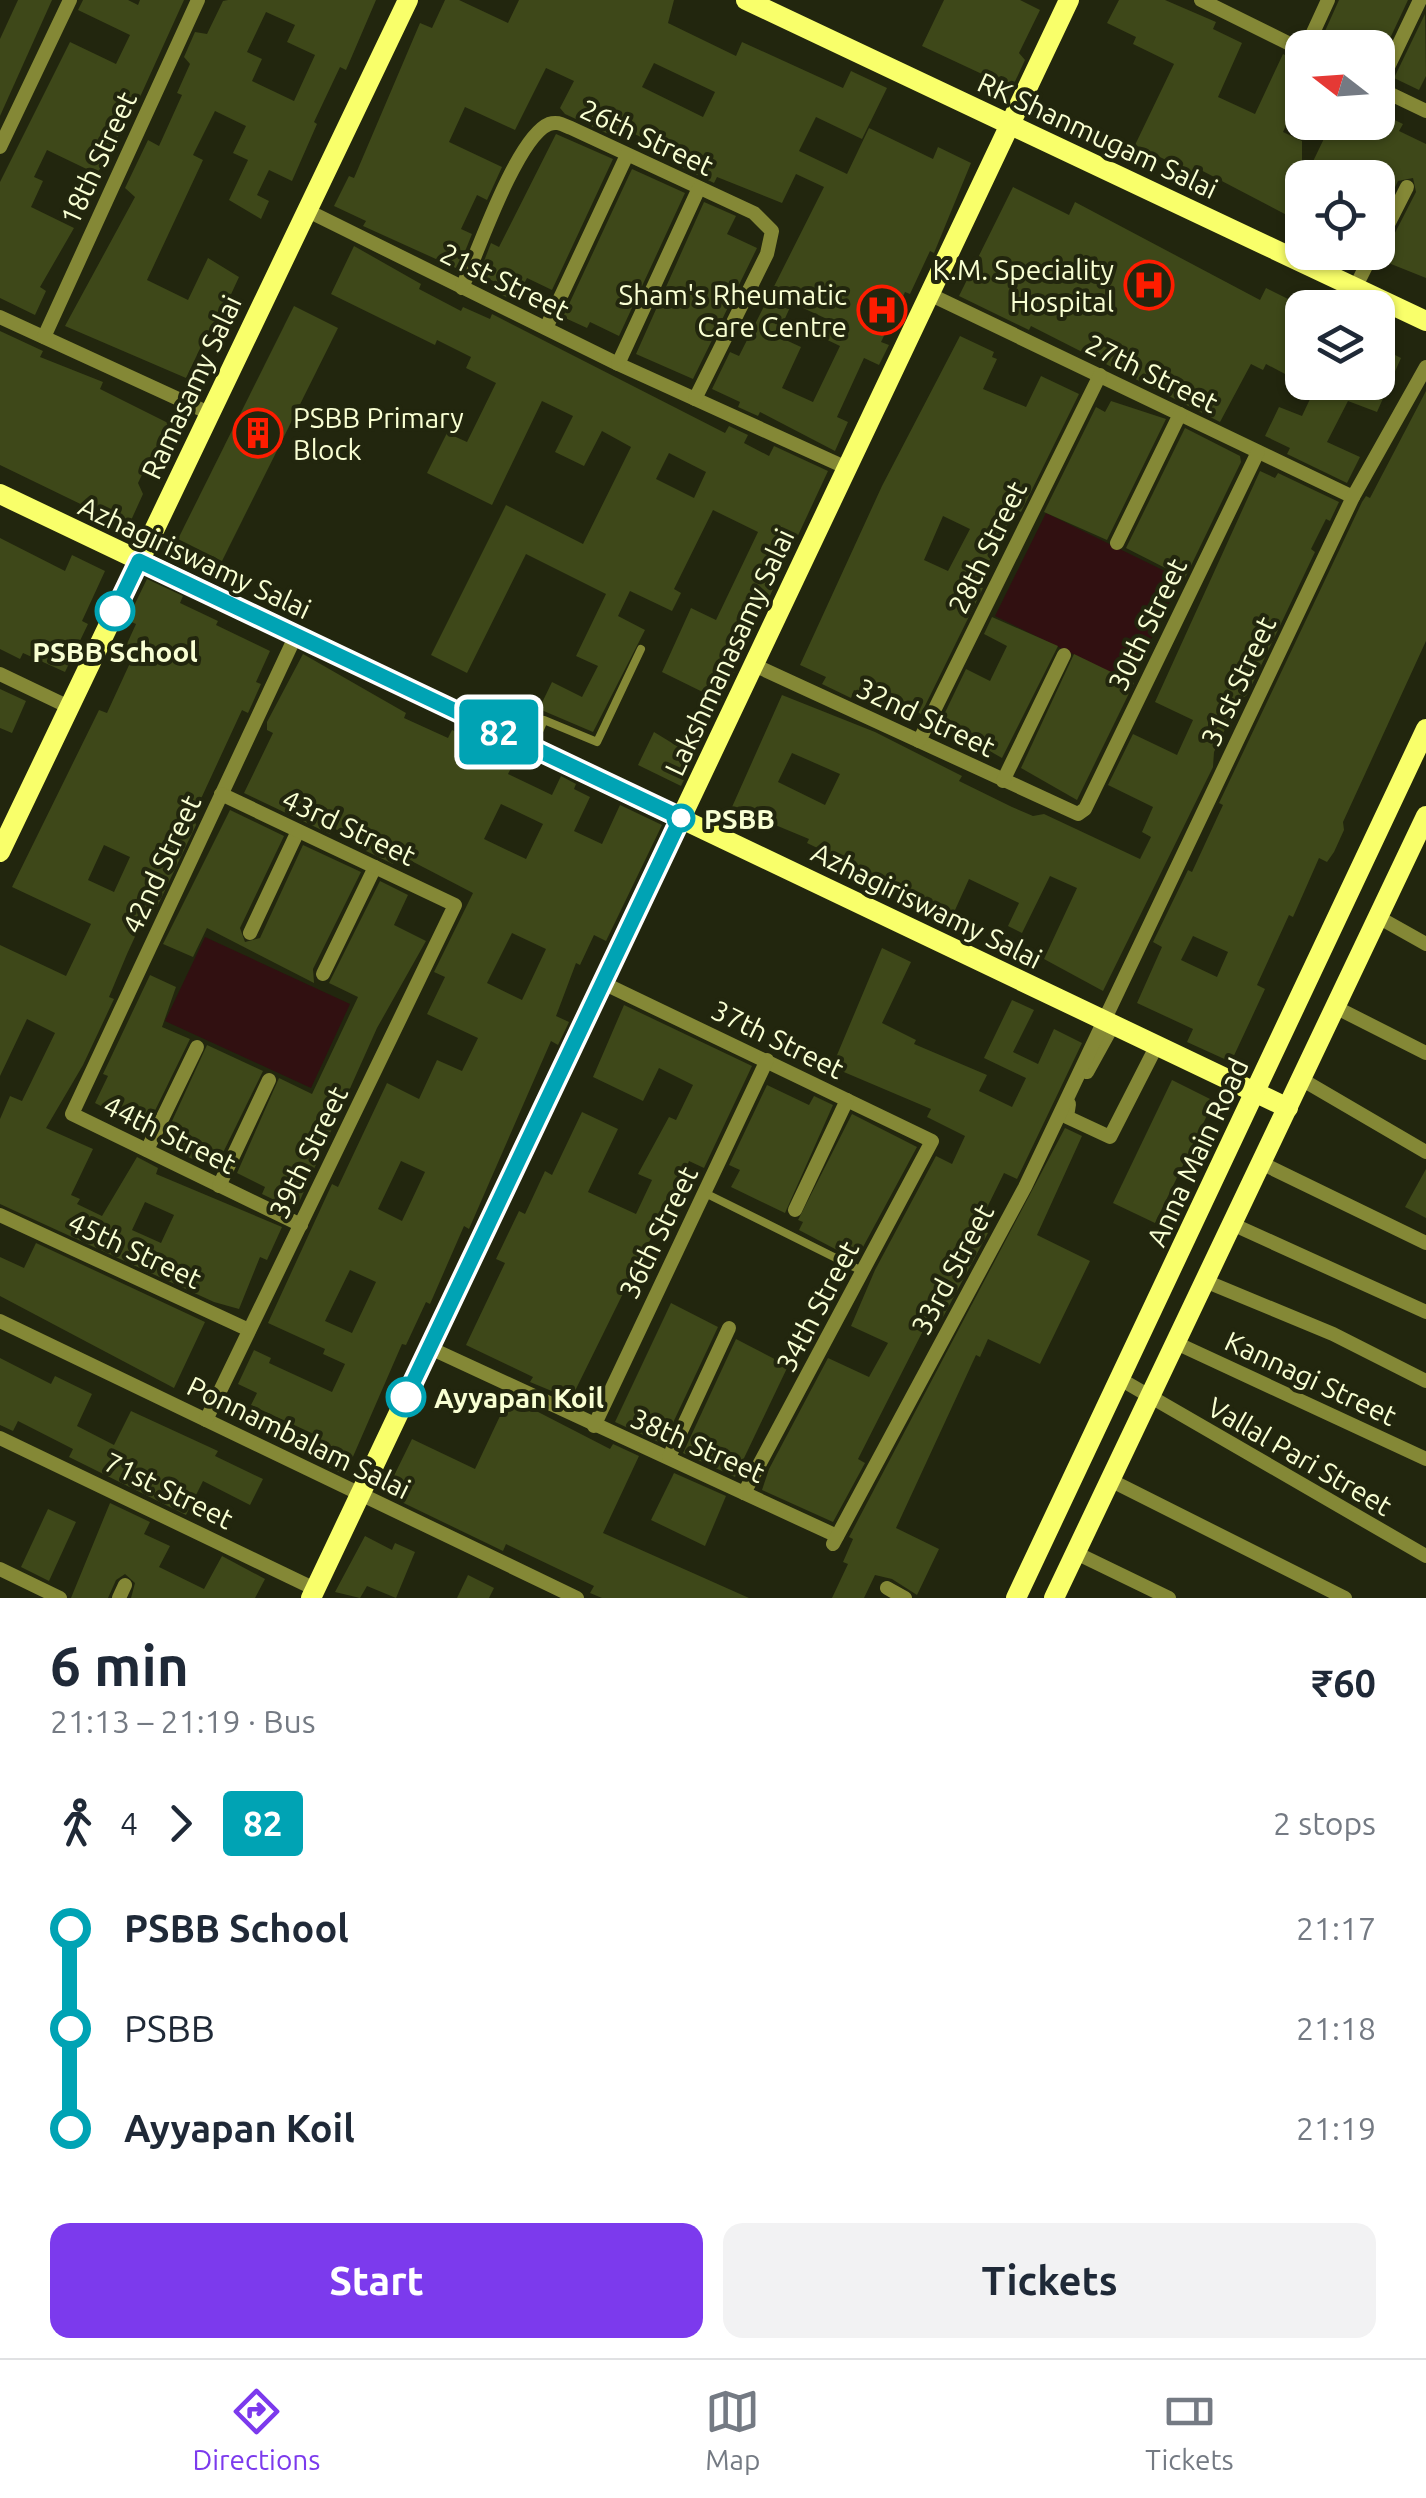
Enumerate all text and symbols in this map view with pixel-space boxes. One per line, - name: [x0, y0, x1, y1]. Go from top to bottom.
- north arrow: [1285, 30, 1395, 140]
- map controls: [1285, 30, 1395, 400]
- street label: RK Shanmugam Salai: [973, 66, 1223, 204]
- street label: 18th Street: [54, 87, 142, 229]
- street label: 26th Street: [576, 93, 718, 181]
- button: locate: [1285, 160, 1395, 270]
- street label: 21st Street: [436, 237, 574, 325]
- place label: K.M. Speciality Hospital: [933, 254, 1114, 317]
- hospital icon: K.M. Speciality Hospital: [1123, 259, 1175, 311]
- place label: Sham's Rheumatic Care Centre: [619, 279, 847, 342]
- hospital icon: Sham's Rheumatic Care Centre: [856, 284, 908, 336]
- street label: Ramasamy Salai: [135, 290, 247, 484]
- button: layers: [1285, 290, 1395, 400]
- street label: 27th Street: [1081, 328, 1223, 418]
- place label: PSBB Primary Block: [293, 402, 464, 465]
- building icon: PSBB Primary Block: [232, 407, 284, 459]
- street label: 28th Street: [942, 476, 1032, 618]
- street label: Azhagiriswamy Salai: [74, 490, 316, 624]
- street label: Lakshmanasamy Salai: [658, 524, 800, 780]
- street label: 30th Street: [1102, 553, 1192, 695]
- marker: PSBB School: [96, 592, 134, 630]
- street label: 31st Street: [1195, 611, 1281, 751]
- place label: PSBB School: [32, 636, 198, 667]
- street label: 32nd Street: [852, 672, 1000, 762]
- line badge: 82: [454, 700, 544, 764]
- text: 82: [479, 712, 519, 752]
- street label: 43rd Street: [278, 783, 420, 871]
- street label: 42nd Street: [116, 790, 206, 938]
- place label: PSBB: [704, 803, 775, 834]
- marker: PSBB: [668, 805, 694, 831]
- street label: Azhagiriswamy Salai: [807, 836, 1047, 974]
- street label: 37th Street: [707, 994, 849, 1084]
- street label: Anna Main Road: [1140, 1053, 1254, 1251]
- street label: 39th Street: [263, 1081, 353, 1223]
- street label: 44th Street: [99, 1089, 241, 1179]
- street label: 36th Street: [613, 1161, 703, 1303]
- street label: 33rd Street: [905, 1199, 999, 1339]
- street label: 45th Street: [64, 1206, 206, 1294]
- street label: 34th Street: [770, 1236, 864, 1376]
- street label: Kannagi Street: [1220, 1325, 1402, 1431]
- street label: Ponnambalam Salai: [182, 1370, 416, 1504]
- marker: Ayyapan Koil: [387, 1378, 425, 1416]
- place label: Ayyapan Koil: [434, 1382, 604, 1413]
- street label: Vallal Pari Street: [1202, 1391, 1398, 1521]
- street label: 38th Street: [626, 1402, 770, 1488]
- street label: 71st Street: [100, 1446, 238, 1534]
- text: 6 min: [50, 1635, 189, 1696]
- text: ₹60: [1312, 1662, 1376, 1704]
- text: 21:13 – 21:19 · Bus: [50, 1703, 316, 1739]
- icon: walk: [50, 1796, 105, 1851]
- icon: forward: [153, 1796, 208, 1851]
- text: 82: [243, 1803, 283, 1843]
- text: 4: [120, 1805, 138, 1841]
- text: 2 stops: [1273, 1805, 1376, 1841]
- text: PSBB School: [124, 1907, 349, 1949]
- text: 21:17: [1296, 1910, 1376, 1946]
- text: PSBB: [124, 2007, 215, 2049]
- text: 21:18: [1296, 2010, 1376, 2046]
- text: Ayyapan Koil: [124, 2107, 355, 2149]
- text: 21:19: [1296, 2110, 1376, 2146]
- button: Start: [50, 2223, 703, 2338]
- button: Tickets: [723, 2223, 1376, 2338]
- tab: Directions: [192, 2384, 320, 2475]
- tab: Map: [705, 2384, 760, 2475]
- tab: Tickets: [1145, 2384, 1234, 2475]

